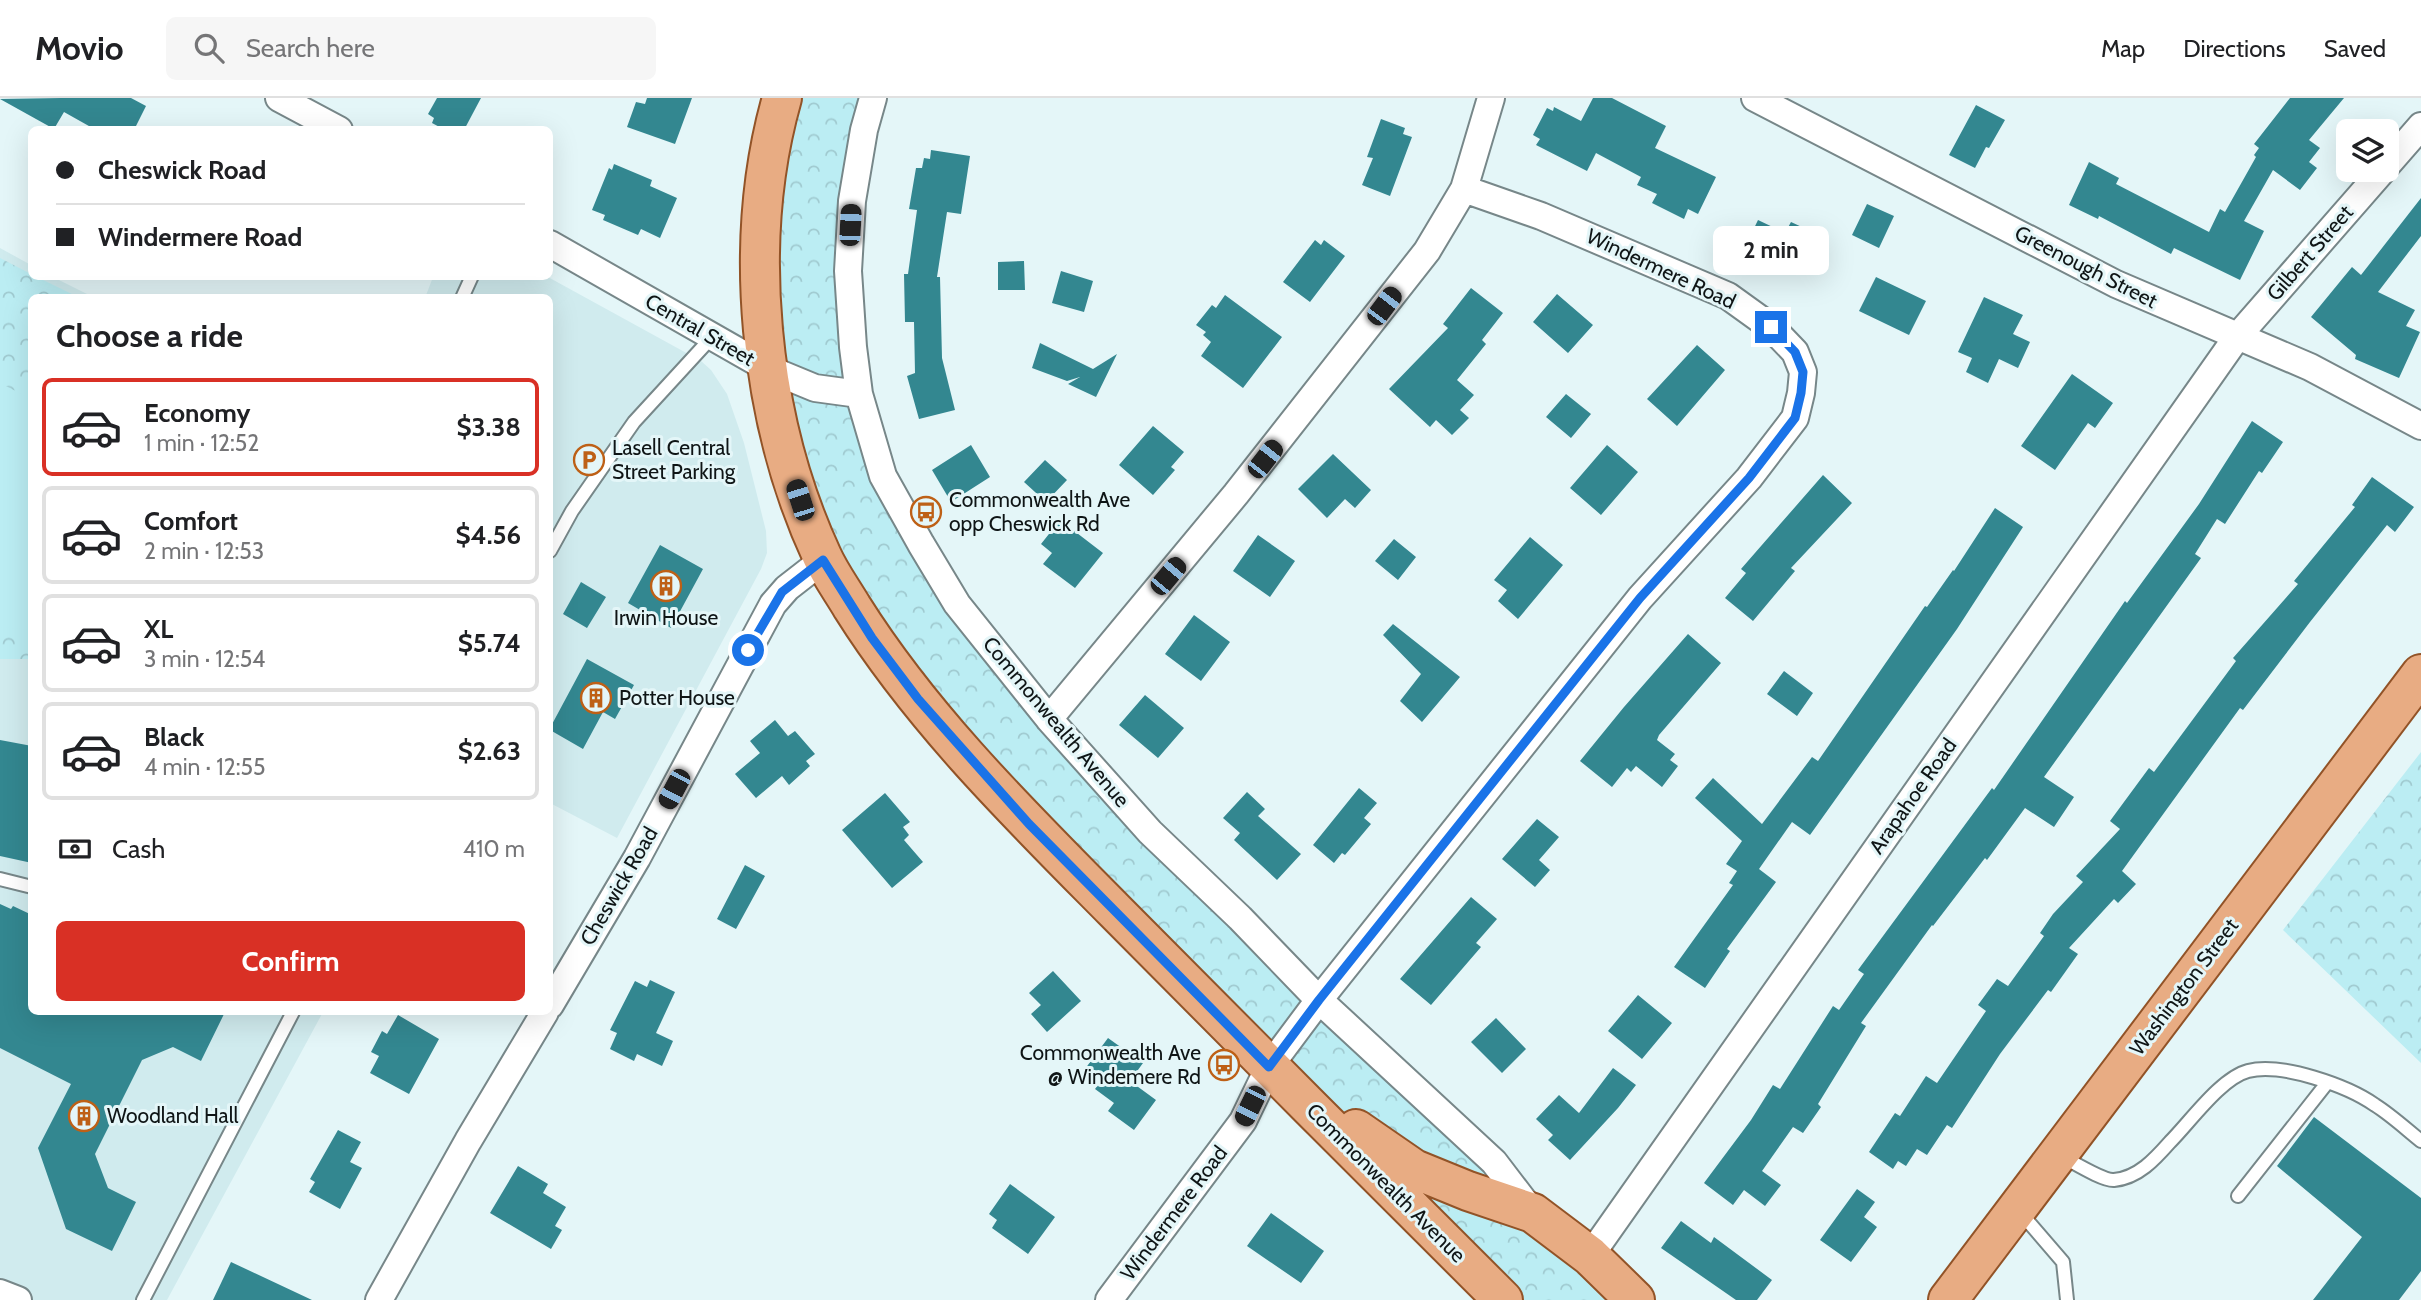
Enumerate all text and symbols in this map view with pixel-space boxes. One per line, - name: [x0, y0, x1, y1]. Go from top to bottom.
- search box: [166, 17, 656, 80]
- text: Movio: [35, 28, 124, 68]
- icon: search: [190, 29, 228, 67]
- text: Search here: [246, 32, 375, 64]
- text: Map: [2101, 34, 2145, 63]
- text: Directions: [2183, 34, 2286, 63]
- text: Saved: [2324, 34, 2386, 63]
- map controls: [2336, 119, 2399, 182]
- button: layers: [2336, 119, 2399, 182]
- text: Cheswick Road: [98, 154, 266, 186]
- street label: Gilbert Street: [2261, 200, 2358, 305]
- car: [839, 203, 862, 247]
- street label: Greenough Street: [2011, 220, 2162, 313]
- text: Windermere Road: [98, 221, 302, 253]
- street label: Windermere Road: [1583, 223, 1740, 314]
- callout: 2 min: [1713, 226, 1829, 274]
- text: 2 min: [1743, 236, 1799, 264]
- car: [1363, 283, 1406, 329]
- street label: Central Street: [641, 288, 759, 371]
- route end: [1755, 311, 1787, 343]
- text: Choose a ride: [56, 316, 243, 355]
- icon: car: [60, 396, 123, 459]
- text: Economy: [144, 397, 250, 429]
- text: $3.38: [456, 411, 521, 443]
- text: 1 min · 12:52: [144, 429, 259, 457]
- place label: Lasell Central Street Parking: [612, 435, 736, 484]
- car: [1244, 436, 1287, 482]
- parking icon: Lasell Central Street Parking: [572, 443, 606, 477]
- car: [784, 477, 817, 523]
- place label: Commonwealth Ave opp Cheswick Rd: [949, 487, 1130, 536]
- bus stop icon: Commonwealth Ave opp Cheswick Rd: [909, 495, 943, 529]
- icon: car: [60, 504, 123, 567]
- text: Comfort: [144, 505, 238, 537]
- text: $4.56: [455, 519, 521, 551]
- text: 2 min · 12:53: [144, 537, 264, 565]
- car: [1147, 553, 1190, 599]
- building icon: Irwin House: [649, 569, 683, 603]
- place label: Irwin House: [614, 605, 718, 630]
- icon: car: [60, 612, 123, 675]
- text: XL: [144, 613, 173, 645]
- text: $5.74: [458, 627, 521, 659]
- street label: Commonwealth Avenue: [978, 631, 1135, 812]
- route start: [732, 634, 764, 666]
- text: 3 min · 12:54: [144, 645, 265, 673]
- building icon: Potter House: [579, 681, 613, 715]
- place label: Potter House: [619, 685, 735, 710]
- icon: car: [60, 720, 123, 783]
- text: Black: [144, 721, 204, 753]
- street label: Arapahoe Road: [1864, 733, 1962, 858]
- text: $2.63: [458, 735, 521, 767]
- text: 4 min · 12:55: [144, 753, 265, 781]
- car: [655, 766, 694, 812]
- street label: Cheswick Road: [575, 822, 663, 949]
- icon: cash: [56, 830, 94, 868]
- text: Cash: [112, 833, 165, 865]
- text: 410 m: [463, 835, 525, 863]
- street label: Washington Street: [2124, 913, 2243, 1060]
- button: Confirm: [56, 921, 525, 1001]
- place label: Commonwealth Ave @ Windemere Rd: [1020, 1040, 1201, 1089]
- bus stop icon: Commonwealth Ave @ Windemere Rd: [1207, 1048, 1241, 1082]
- car: [1232, 1083, 1269, 1129]
- street label: Commonwealth Avenue: [1302, 1098, 1471, 1268]
- building icon: Woodland Hall: [67, 1099, 101, 1133]
- place label: Woodland Hall: [107, 1103, 239, 1128]
- street label: Windermere Road: [1115, 1141, 1232, 1285]

